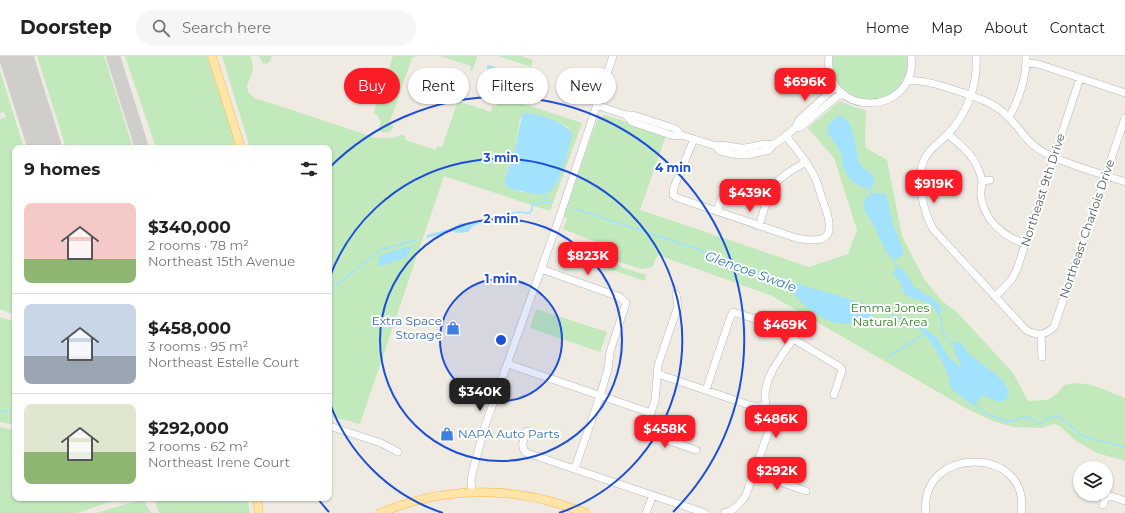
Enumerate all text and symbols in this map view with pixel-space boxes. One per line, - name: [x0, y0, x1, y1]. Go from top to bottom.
- search box: [136, 10, 416, 46]
- text: Doorstep: [20, 16, 112, 39]
- icon: search: [150, 17, 172, 39]
- text: Search here: [182, 18, 271, 37]
- text: Home: [866, 19, 909, 37]
- text: Map: [931, 19, 962, 37]
- text: About: [984, 19, 1028, 37]
- text: Contact: [1050, 19, 1105, 37]
- chip: Buy: [344, 68, 400, 104]
- chip: Rent: [408, 68, 469, 104]
- chip: Filters: [477, 68, 548, 104]
- chip: New: [556, 68, 616, 104]
- pin: $696K: [777, 68, 833, 102]
- text: $696K: [784, 73, 826, 89]
- street label: Northeast 9th Drive: [1017, 131, 1068, 248]
- text: 3 min: [483, 150, 519, 165]
- street label: Northeast Charlois Drive: [1056, 157, 1117, 300]
- icon: filters: [298, 158, 320, 180]
- text: 9 homes: [24, 159, 100, 179]
- text: 4 min: [655, 160, 691, 175]
- pin: $919K: [906, 170, 962, 204]
- text: $919K: [914, 175, 954, 191]
- pin: $439K: [722, 179, 778, 213]
- text: $439K: [729, 184, 771, 200]
- text: 2 min: [484, 211, 518, 226]
- text: $340,000: [148, 217, 231, 237]
- icon: home: [56, 219, 104, 267]
- text: 2 rooms · 78 m²: [148, 237, 249, 253]
- pin: $823K: [560, 242, 616, 276]
- text: $823K: [567, 247, 609, 263]
- water label: Glencoe Swale: [703, 247, 799, 295]
- text: Northeast 15th Avenue: [148, 253, 295, 269]
- text: 1 min: [485, 271, 517, 286]
- park label: Emma Jones Natural Area: [851, 300, 929, 329]
- pin: $469K: [757, 311, 813, 345]
- place label: Extra Space Storage: [372, 313, 442, 342]
- text: $469K: [763, 316, 807, 332]
- text: $458,000: [148, 318, 231, 338]
- icon: home: [56, 320, 104, 368]
- shop icon: Extra Space Storage: [445, 320, 461, 336]
- centre of rings: [494, 333, 508, 347]
- text: 3 rooms · 95 m²: [148, 338, 248, 354]
- text: Northeast Estelle Court: [148, 354, 299, 370]
- pin: $340K: [452, 378, 508, 412]
- text: $340K: [458, 383, 502, 399]
- pin: $486K: [748, 405, 804, 439]
- text: $486K: [754, 410, 798, 426]
- pin: $458K: [637, 415, 693, 449]
- text: $292,000: [148, 418, 229, 438]
- icon: home: [56, 420, 104, 468]
- text: $458K: [643, 420, 687, 436]
- shop icon: NAPA Auto Parts: [439, 426, 455, 442]
- place label: NAPA Auto Parts: [458, 426, 559, 441]
- text: 2 rooms · 62 m²: [148, 438, 248, 454]
- text: Northeast Irene Court: [148, 454, 290, 470]
- pin: $292K: [749, 457, 805, 491]
- map controls: [1073, 461, 1113, 501]
- button: layers: [1073, 461, 1113, 501]
- text: $292K: [756, 462, 798, 478]

